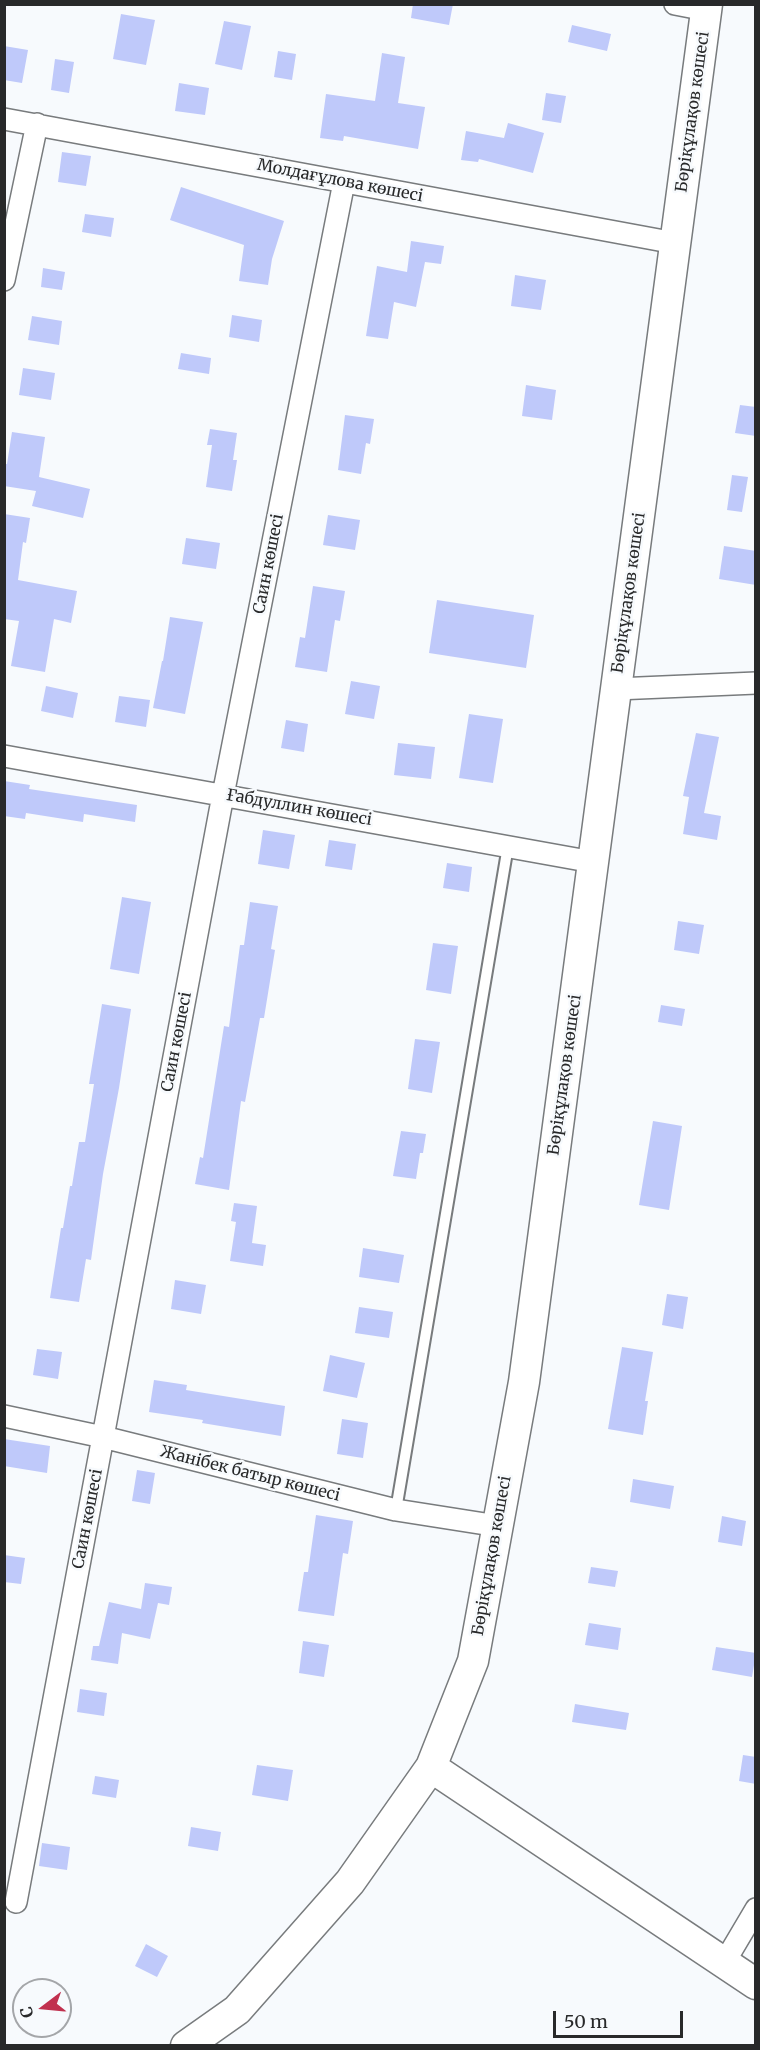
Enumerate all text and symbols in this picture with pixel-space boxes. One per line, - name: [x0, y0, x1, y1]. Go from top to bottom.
- street label: Бөріқұлақов көшесі: [672, 30, 714, 194]
- street label: Молдағұлова көшесі: [256, 156, 424, 206]
- street label: Бөріқұлақов көшесі: [608, 511, 650, 675]
- street label: Саин көшесі: [250, 513, 288, 615]
- street label: Ғабдуллин көшесі: [225, 786, 373, 830]
- street label: Саин көшесі: [158, 991, 196, 1093]
- street label: Бөріқұлақов көшесі: [544, 993, 586, 1157]
- street label: Жанібек батыр көшесі: [158, 1442, 342, 1506]
- street label: Саин көшесі: [69, 1468, 107, 1570]
- street label: Бөріқұлақов көшесі: [468, 1475, 516, 1637]
- north arrow: [12, 1978, 72, 2038]
- scale bar: [556, 1999, 686, 2037]
- text: С: [16, 2005, 38, 2020]
- text: 50 m: [564, 2010, 608, 2033]

